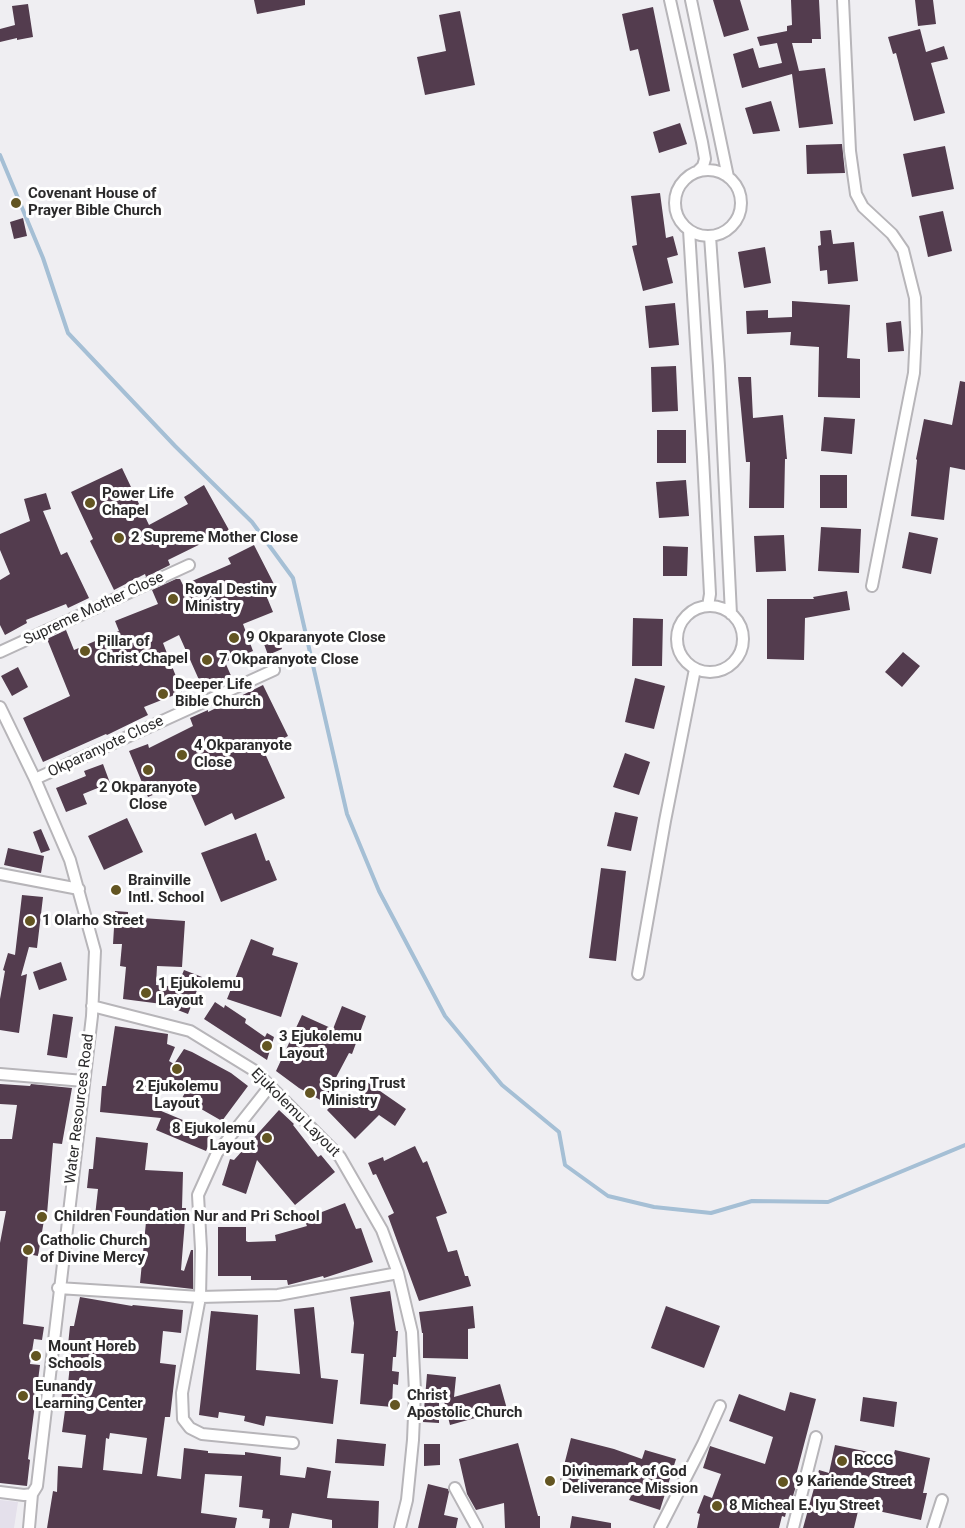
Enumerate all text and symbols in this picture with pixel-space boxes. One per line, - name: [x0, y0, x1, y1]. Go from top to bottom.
- place label: Covenant House of Prayer Bible Church: [28, 185, 162, 220]
- marker: Covenant House of Prayer Bible Church: [9, 196, 23, 210]
- place label: Power Life Chapel: [102, 485, 174, 520]
- marker: Power Life Chapel: [83, 496, 97, 510]
- place label: 2 Supreme Mother Close: [131, 529, 298, 547]
- marker: 2 Supreme Mother Close: [112, 531, 126, 545]
- street label: Supreme Mother Close: [21, 569, 167, 649]
- place label: Royal Destiny Ministry: [185, 581, 277, 616]
- marker: Royal Destiny Ministry: [166, 592, 180, 606]
- place label: 9 Okparanyote Close: [246, 629, 386, 647]
- marker: 9 Okparanyote Close: [227, 631, 241, 645]
- place label: Pillar of Christ Chapel: [97, 633, 188, 668]
- marker: Pillar of Christ Chapel: [78, 644, 92, 658]
- place label: 7 Okparanyote Close: [219, 651, 359, 669]
- marker: 7 Okparanyote Close: [200, 653, 214, 667]
- place label: Deeper Life Bible Church: [175, 676, 261, 711]
- marker: Deeper Life Bible Church: [156, 687, 170, 701]
- street label: Okparanyote Close: [45, 712, 167, 782]
- place label: 4 Okparanyote Close: [194, 737, 292, 772]
- marker: 4 Okparanyote Close: [175, 748, 189, 762]
- marker: 2 Okparanyote Close: [141, 763, 155, 777]
- place label: 2 Okparanyote Close: [99, 779, 197, 814]
- place label: Brainville Intl. School: [128, 872, 204, 907]
- marker: Brainville Intl. School: [109, 883, 123, 897]
- place label: 1 Olarho Street: [42, 912, 144, 930]
- marker: 1 Olarho Street: [23, 914, 37, 928]
- place label: 1 Ejukolemu Layout: [158, 975, 241, 1010]
- marker: 1 Ejukolemu Layout: [139, 986, 153, 1000]
- place label: 3 Ejukolemu Layout: [279, 1028, 362, 1063]
- street label: Water Resources Road: [62, 1033, 98, 1185]
- marker: 3 Ejukolemu Layout: [260, 1039, 274, 1053]
- marker: 2 Ejukolemu Layout: [170, 1062, 184, 1076]
- street label: Ejukolemu Layout: [247, 1065, 343, 1161]
- place label: Spring Trust Ministry: [322, 1075, 405, 1110]
- place label: 2 Ejukolemu Layout: [135, 1078, 219, 1113]
- marker: Spring Trust Ministry: [303, 1086, 317, 1100]
- place label: 8 Ejukolemu Layout: [172, 1120, 255, 1155]
- marker: 8 Ejukolemu Layout: [260, 1131, 274, 1145]
- place label: Children Foundation Nur and Pri School: [54, 1208, 320, 1226]
- marker: Children Foundation Nur and Pri School: [35, 1210, 49, 1224]
- place label: Catholic Church of Divine Mercy: [40, 1232, 147, 1267]
- marker: Catholic Church of Divine Mercy: [21, 1243, 35, 1257]
- place label: Mount Horeb Schools: [48, 1338, 136, 1373]
- marker: Mount Horeb Schools: [29, 1349, 43, 1363]
- place label: Eunandy Learning Center: [35, 1378, 143, 1413]
- place label: Christ Apostolic Church: [407, 1387, 522, 1422]
- marker: Eunandy Learning Center: [16, 1389, 30, 1403]
- marker: Christ Apostolic Church: [388, 1398, 402, 1412]
- place label: RCCG: [854, 1452, 893, 1470]
- marker: RCCG: [835, 1454, 849, 1468]
- place label: Divinemark of God Deliverance Mission: [562, 1463, 698, 1498]
- place label: 9 Kariende Street: [795, 1473, 912, 1491]
- marker: Divinemark of God Deliverance Mission: [543, 1474, 557, 1488]
- marker: 9 Kariende Street: [776, 1475, 790, 1489]
- place label: 8 Micheal E. Iyu Street: [729, 1497, 880, 1515]
- marker: 8 Micheal E. Iyu Street: [710, 1499, 724, 1513]

